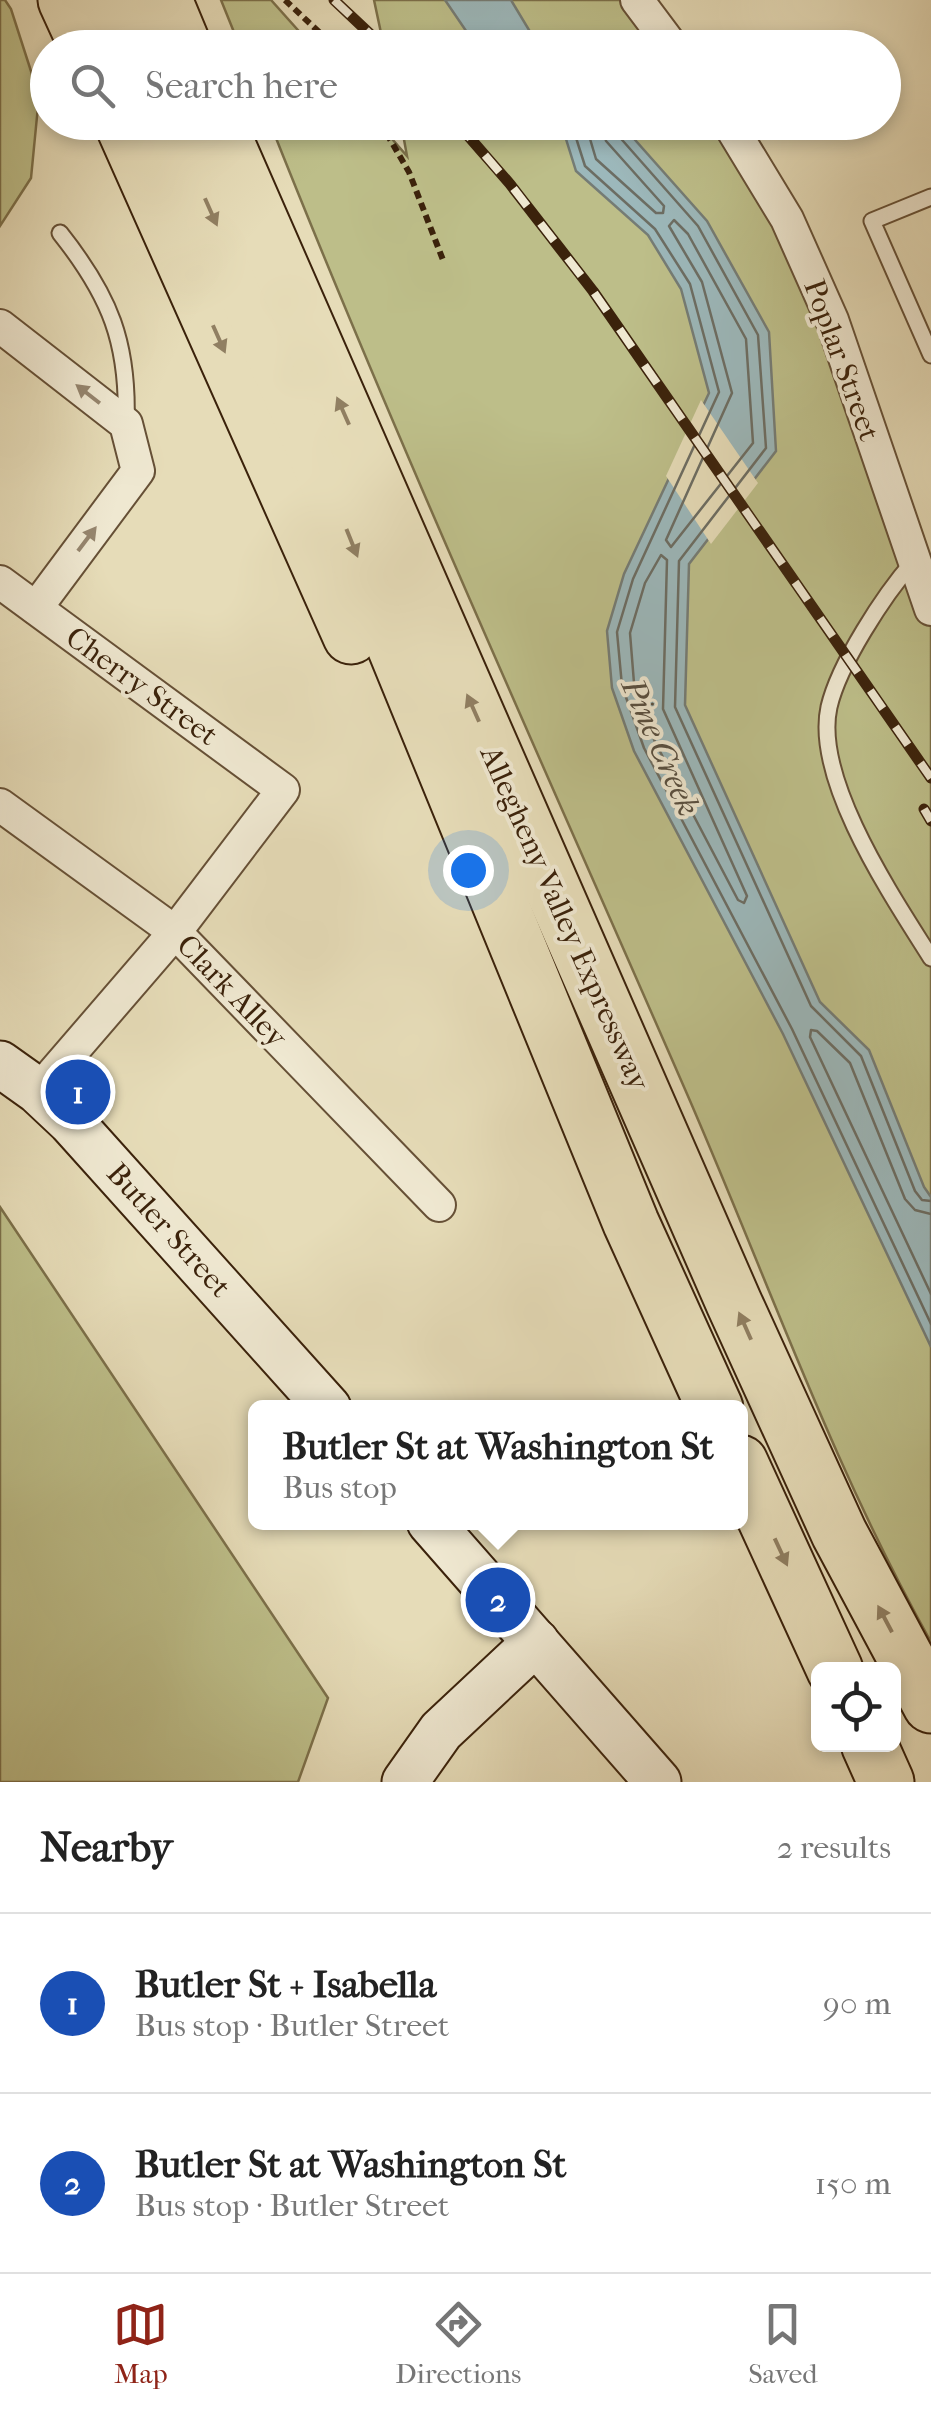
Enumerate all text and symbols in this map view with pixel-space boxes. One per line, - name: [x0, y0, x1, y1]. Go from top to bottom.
- search box: [30, 30, 901, 140]
- icon: search: [65, 58, 120, 113]
- text: Search here: [145, 63, 338, 108]
- one-way arrow: [203, 197, 219, 227]
- street label: Poplar Street: [796, 275, 887, 446]
- one-way arrow: [211, 324, 227, 354]
- one-way arrow: [75, 384, 101, 405]
- one-way arrow: [335, 396, 351, 426]
- one-way arrow: [77, 526, 97, 552]
- one-way arrow: [344, 528, 360, 558]
- street label: Cherry Street: [59, 620, 225, 753]
- water label: Pine Creek: [613, 671, 707, 822]
- one-way arrow: [465, 693, 481, 723]
- street label: Allegheny Valley Expressway: [472, 740, 657, 1097]
- your location: [443, 845, 494, 896]
- street label: Clark Alley: [169, 928, 295, 1056]
- pin: 1: [46, 1054, 110, 1130]
- street label: Butler Street: [99, 1156, 238, 1305]
- one-way arrow: [736, 1311, 753, 1340]
- popup: [248, 1400, 748, 1530]
- text: Butler St at Washington St: [282, 1424, 714, 1469]
- text: Bus stop: [282, 1469, 397, 1506]
- one-way arrow: [773, 1537, 789, 1567]
- pin: 2: [466, 1562, 530, 1638]
- one-way arrow: [877, 1605, 894, 1634]
- map controls: [811, 1662, 901, 1752]
- button: locate: [811, 1662, 901, 1752]
- text: Nearby: [40, 1823, 172, 1872]
- text: 2 results: [777, 1829, 891, 1866]
- text: Butler St + Isabella: [135, 1962, 436, 2007]
- text: 1: [67, 1985, 78, 2022]
- text: 90 m: [823, 1985, 891, 2022]
- text: Bus stop · Butler Street: [135, 2007, 449, 2044]
- text: Butler St at Washington St: [135, 2142, 566, 2187]
- text: 2: [64, 2165, 81, 2202]
- text: 150 m: [815, 2165, 891, 2202]
- text: Bus stop · Butler Street: [135, 2187, 449, 2224]
- tab: Map: [113, 2297, 168, 2390]
- tab: Directions: [395, 2297, 521, 2390]
- tab: Saved: [748, 2297, 818, 2390]

